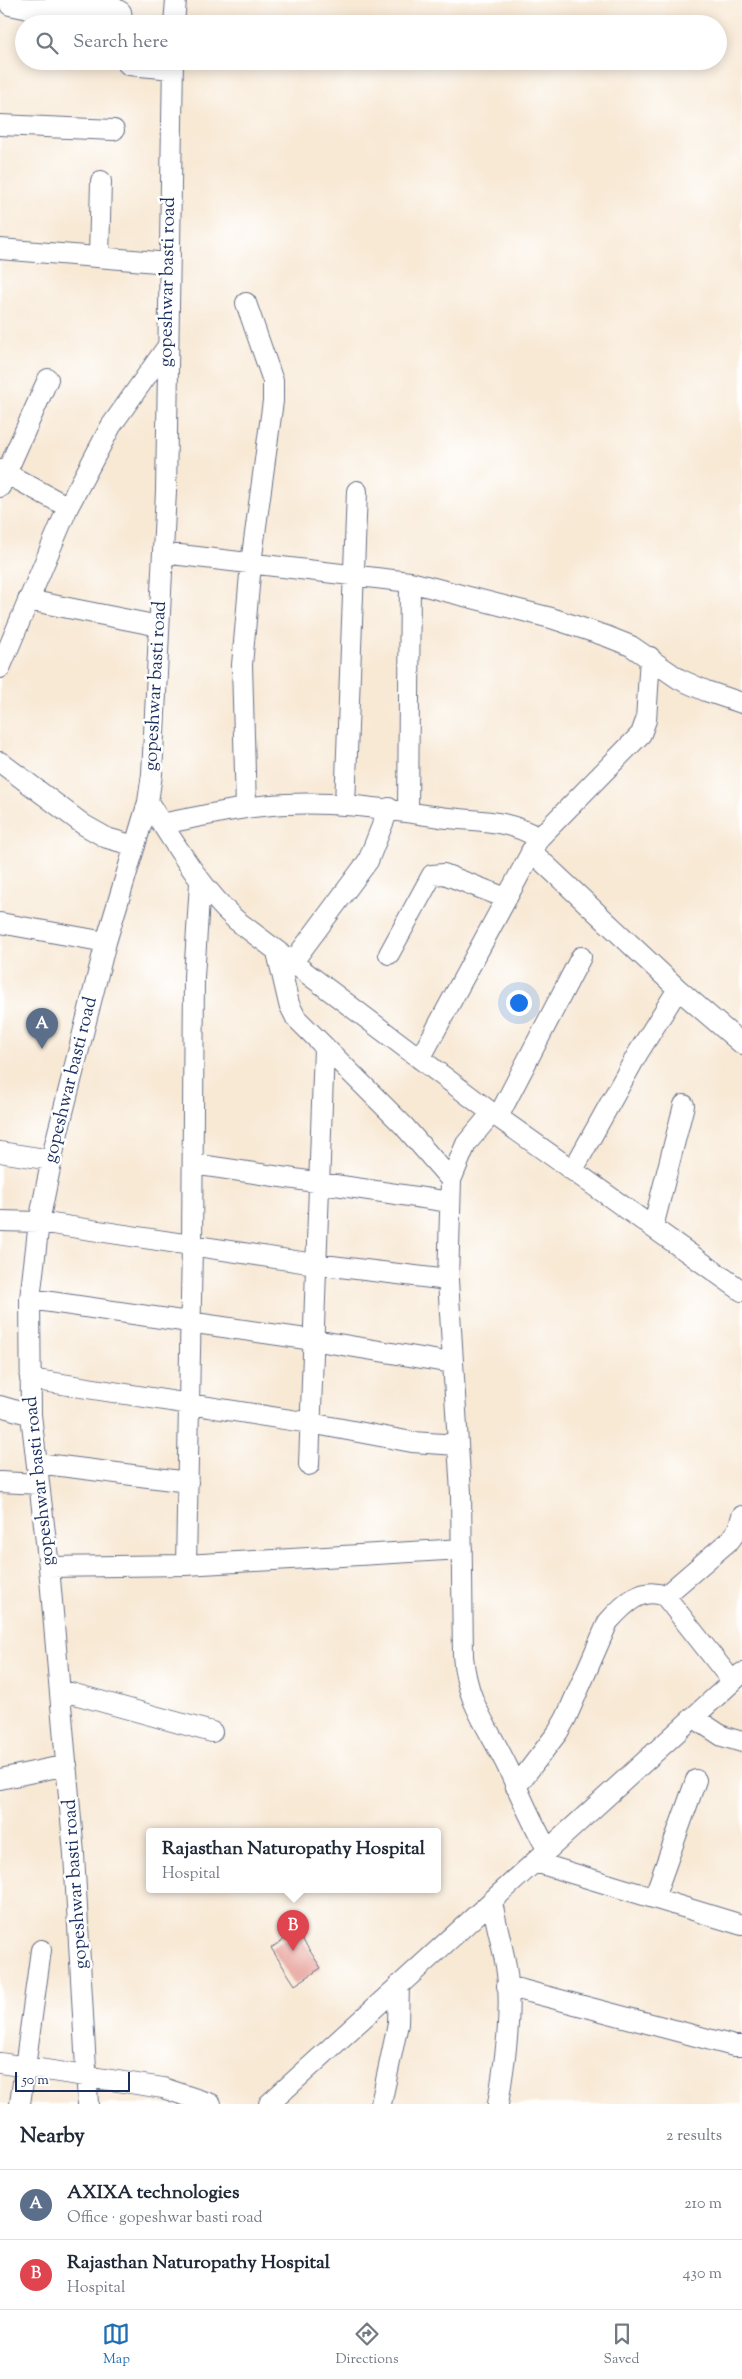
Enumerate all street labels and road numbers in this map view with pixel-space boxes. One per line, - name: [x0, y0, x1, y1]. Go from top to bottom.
- street label: gopeshwar basti road: [153, 196, 183, 367]
- street label: gopeshwar basti road: [138, 600, 174, 772]
- street label: gopeshwar basti road: [37, 994, 105, 1166]
- street label: gopeshwar basti road: [18, 1395, 62, 1567]
- street label: gopeshwar basti road: [57, 1798, 95, 1970]

